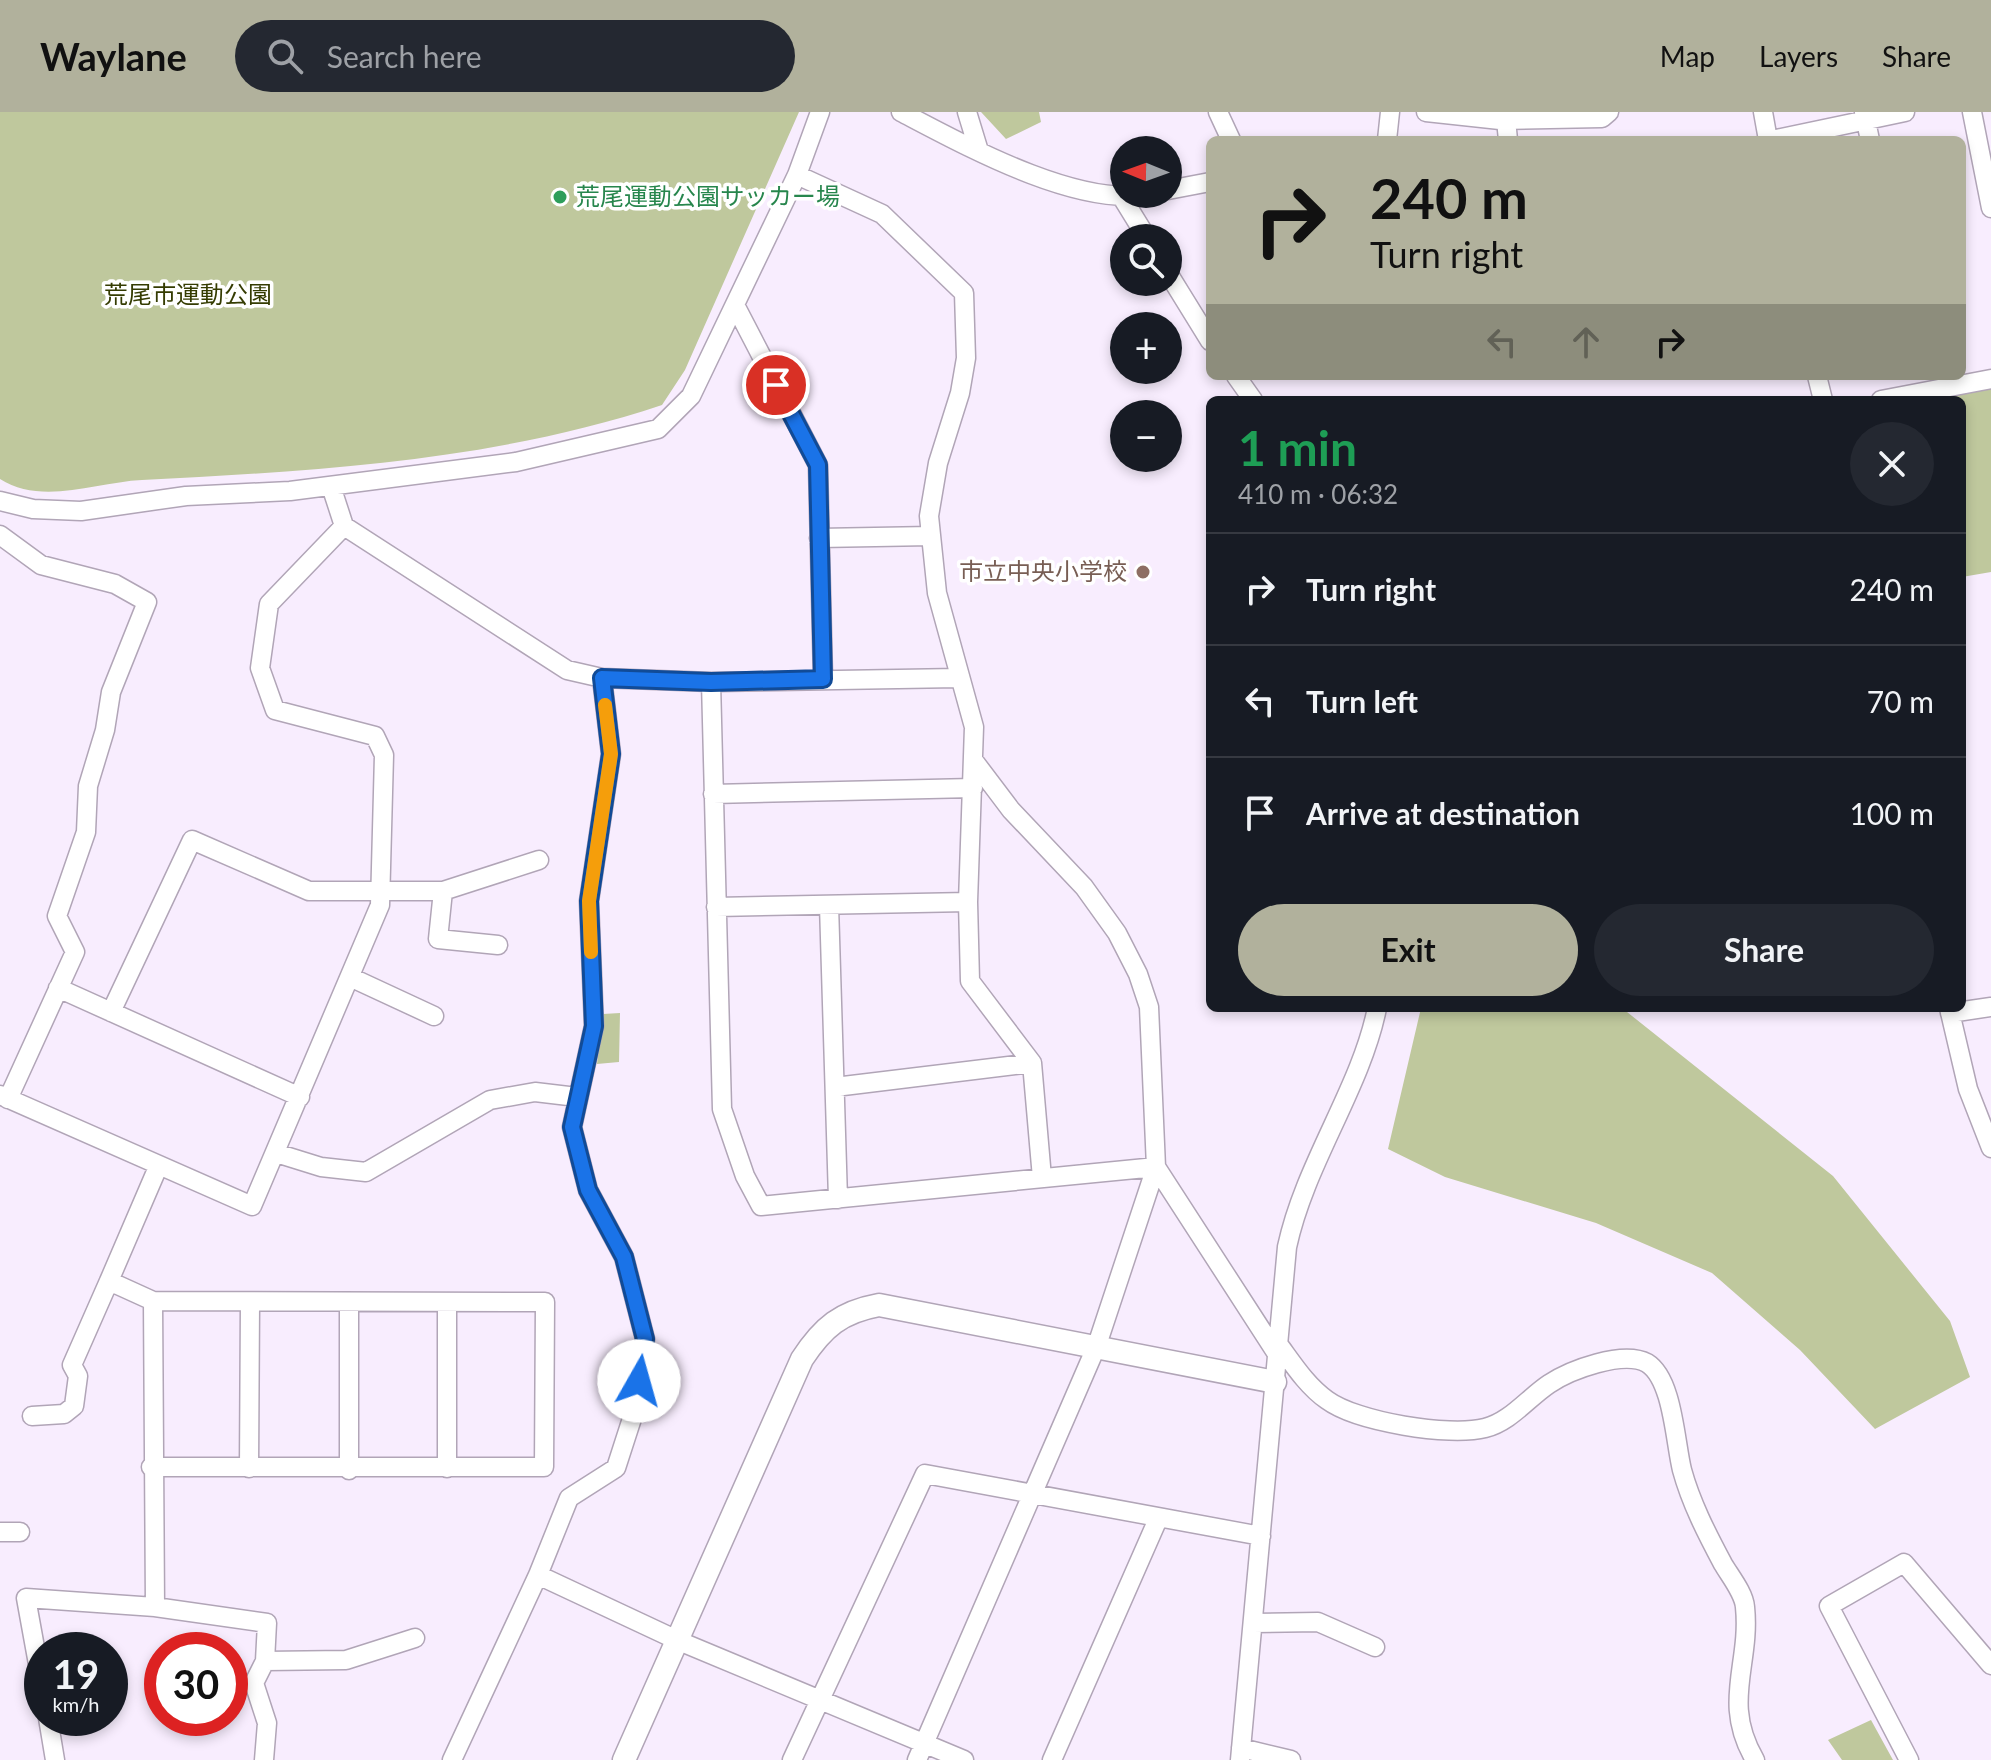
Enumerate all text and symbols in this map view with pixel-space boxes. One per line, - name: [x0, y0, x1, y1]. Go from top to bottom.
- search box: [235, 20, 795, 92]
- text: Waylane: [40, 33, 187, 79]
- icon: search: [263, 34, 307, 78]
- text: Search here: [327, 38, 482, 74]
- text: Map: [1660, 39, 1715, 73]
- text: Layers: [1759, 39, 1838, 73]
- text: Share: [1882, 39, 1951, 73]
- north arrow: [1110, 136, 1182, 208]
- map controls: [1110, 136, 1182, 472]
- text: 240 m: [1370, 164, 1528, 231]
- icon: right: [1238, 168, 1342, 272]
- place label: 荒尾運動公園サッカー場: [576, 181, 840, 210]
- marker: 荒尾運動公園サッカー場: [551, 188, 569, 206]
- button: search: [1110, 224, 1182, 296]
- text: Turn right: [1370, 232, 1523, 276]
- park label: 荒尾市運動公園: [104, 279, 272, 308]
- button: +: [1110, 312, 1182, 384]
- icon: left: [1480, 320, 1524, 364]
- icon: ahead: [1564, 320, 1608, 364]
- icon: right: [1648, 320, 1692, 364]
- pin: [742, 351, 810, 419]
- icon: arrive: [754, 363, 798, 407]
- button: −: [1110, 400, 1182, 472]
- text: 1 min: [1238, 419, 1357, 476]
- button: close: [1850, 422, 1934, 506]
- text: 410 m · 06:32: [1238, 478, 1398, 510]
- place label: 市立中央小学校: [959, 556, 1127, 585]
- marker: 市立中央小学校: [1134, 563, 1152, 581]
- icon: right: [1238, 567, 1282, 611]
- text: Turn right: [1306, 571, 1436, 607]
- text: 240 m: [1849, 571, 1934, 607]
- icon: left: [1238, 679, 1282, 723]
- text: Turn left: [1306, 683, 1418, 719]
- text: 70 m: [1867, 683, 1934, 719]
- icon: arrive: [1238, 791, 1282, 835]
- text: Arrive at destination: [1306, 795, 1580, 831]
- text: 100 m: [1849, 795, 1934, 831]
- button: Exit: [1238, 904, 1578, 996]
- button: Share: [1594, 904, 1934, 996]
- position arrow: [597, 1339, 681, 1423]
- speed limit sign: 30: [144, 1632, 248, 1736]
- text: 19: [53, 1650, 99, 1698]
- text: km/h: [53, 1692, 99, 1716]

